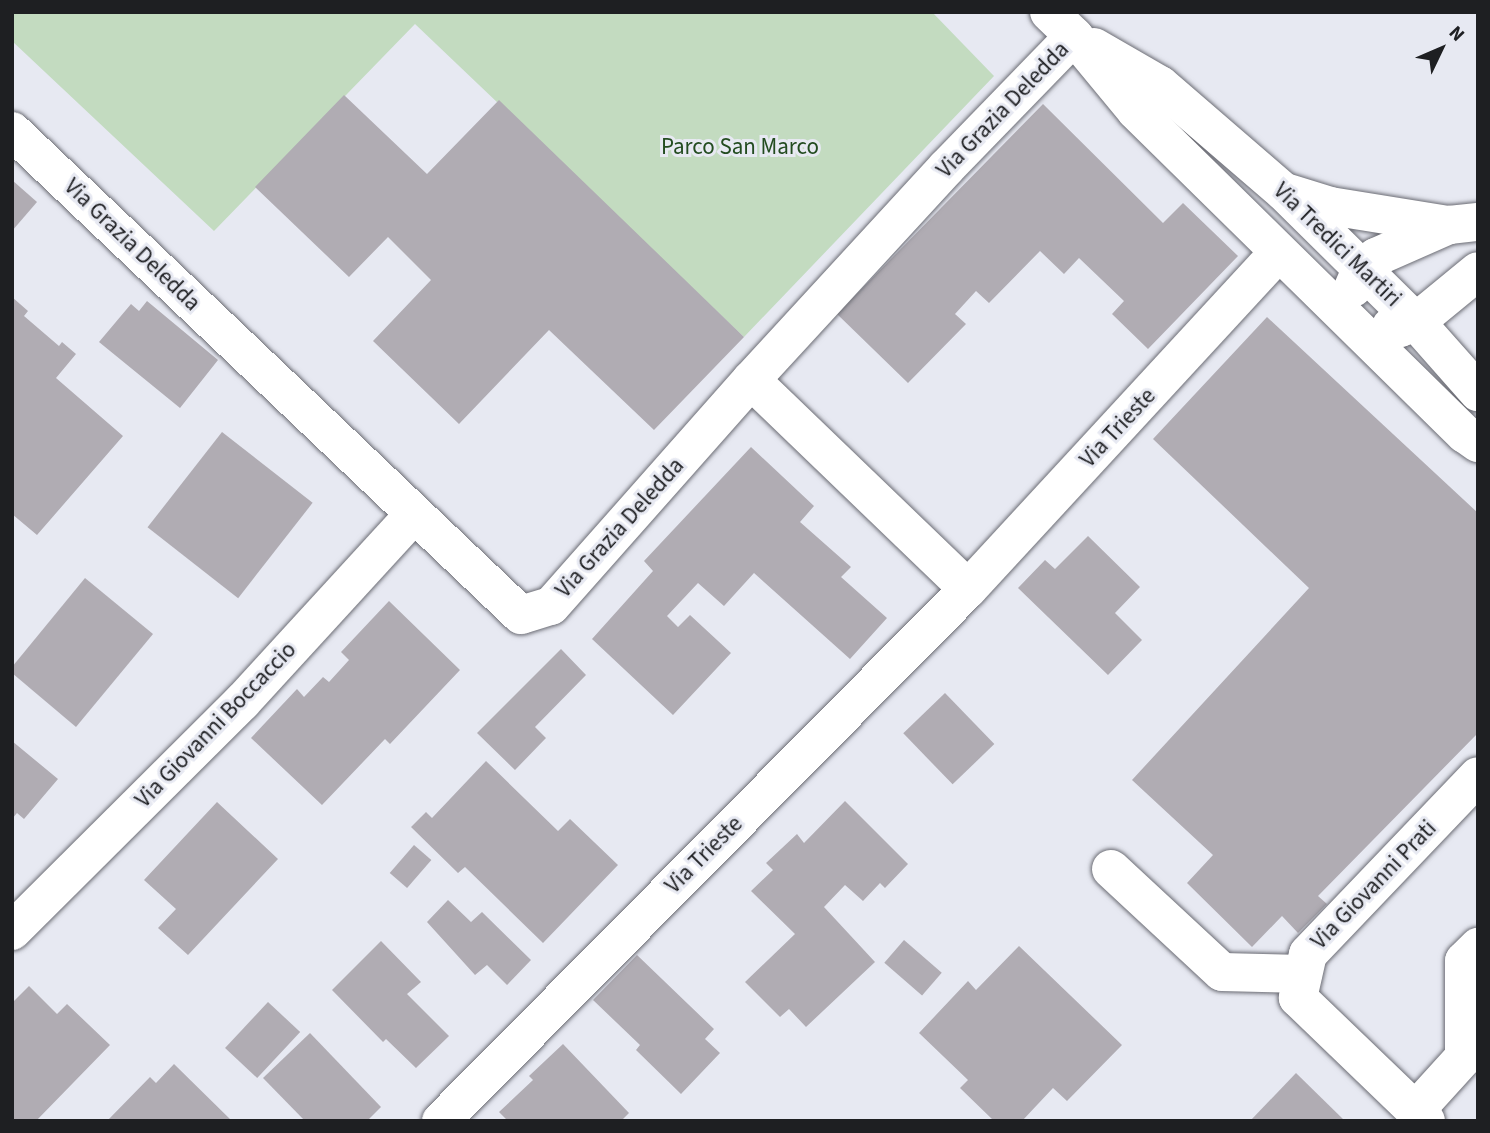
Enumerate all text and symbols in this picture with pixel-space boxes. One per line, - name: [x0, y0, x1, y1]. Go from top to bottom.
- north arrow: [1406, 14, 1476, 84]
- text: N: [1442, 20, 1471, 48]
- street label: Via Grazia Deledda: [931, 36, 1075, 184]
- park label: Parco San Marco: [661, 133, 819, 161]
- street label: Via Grazia Deledda: [58, 173, 206, 317]
- street label: Via Tredici Martiri: [1267, 177, 1407, 313]
- street label: Via Trieste: [1074, 383, 1162, 473]
- street label: Via Grazia Deledda: [550, 452, 690, 604]
- street label: Via Giovanni Boccaccio: [130, 636, 302, 814]
- street label: Via Trieste: [660, 811, 748, 899]
- street label: Via Giovanni Prati: [1306, 815, 1442, 955]

